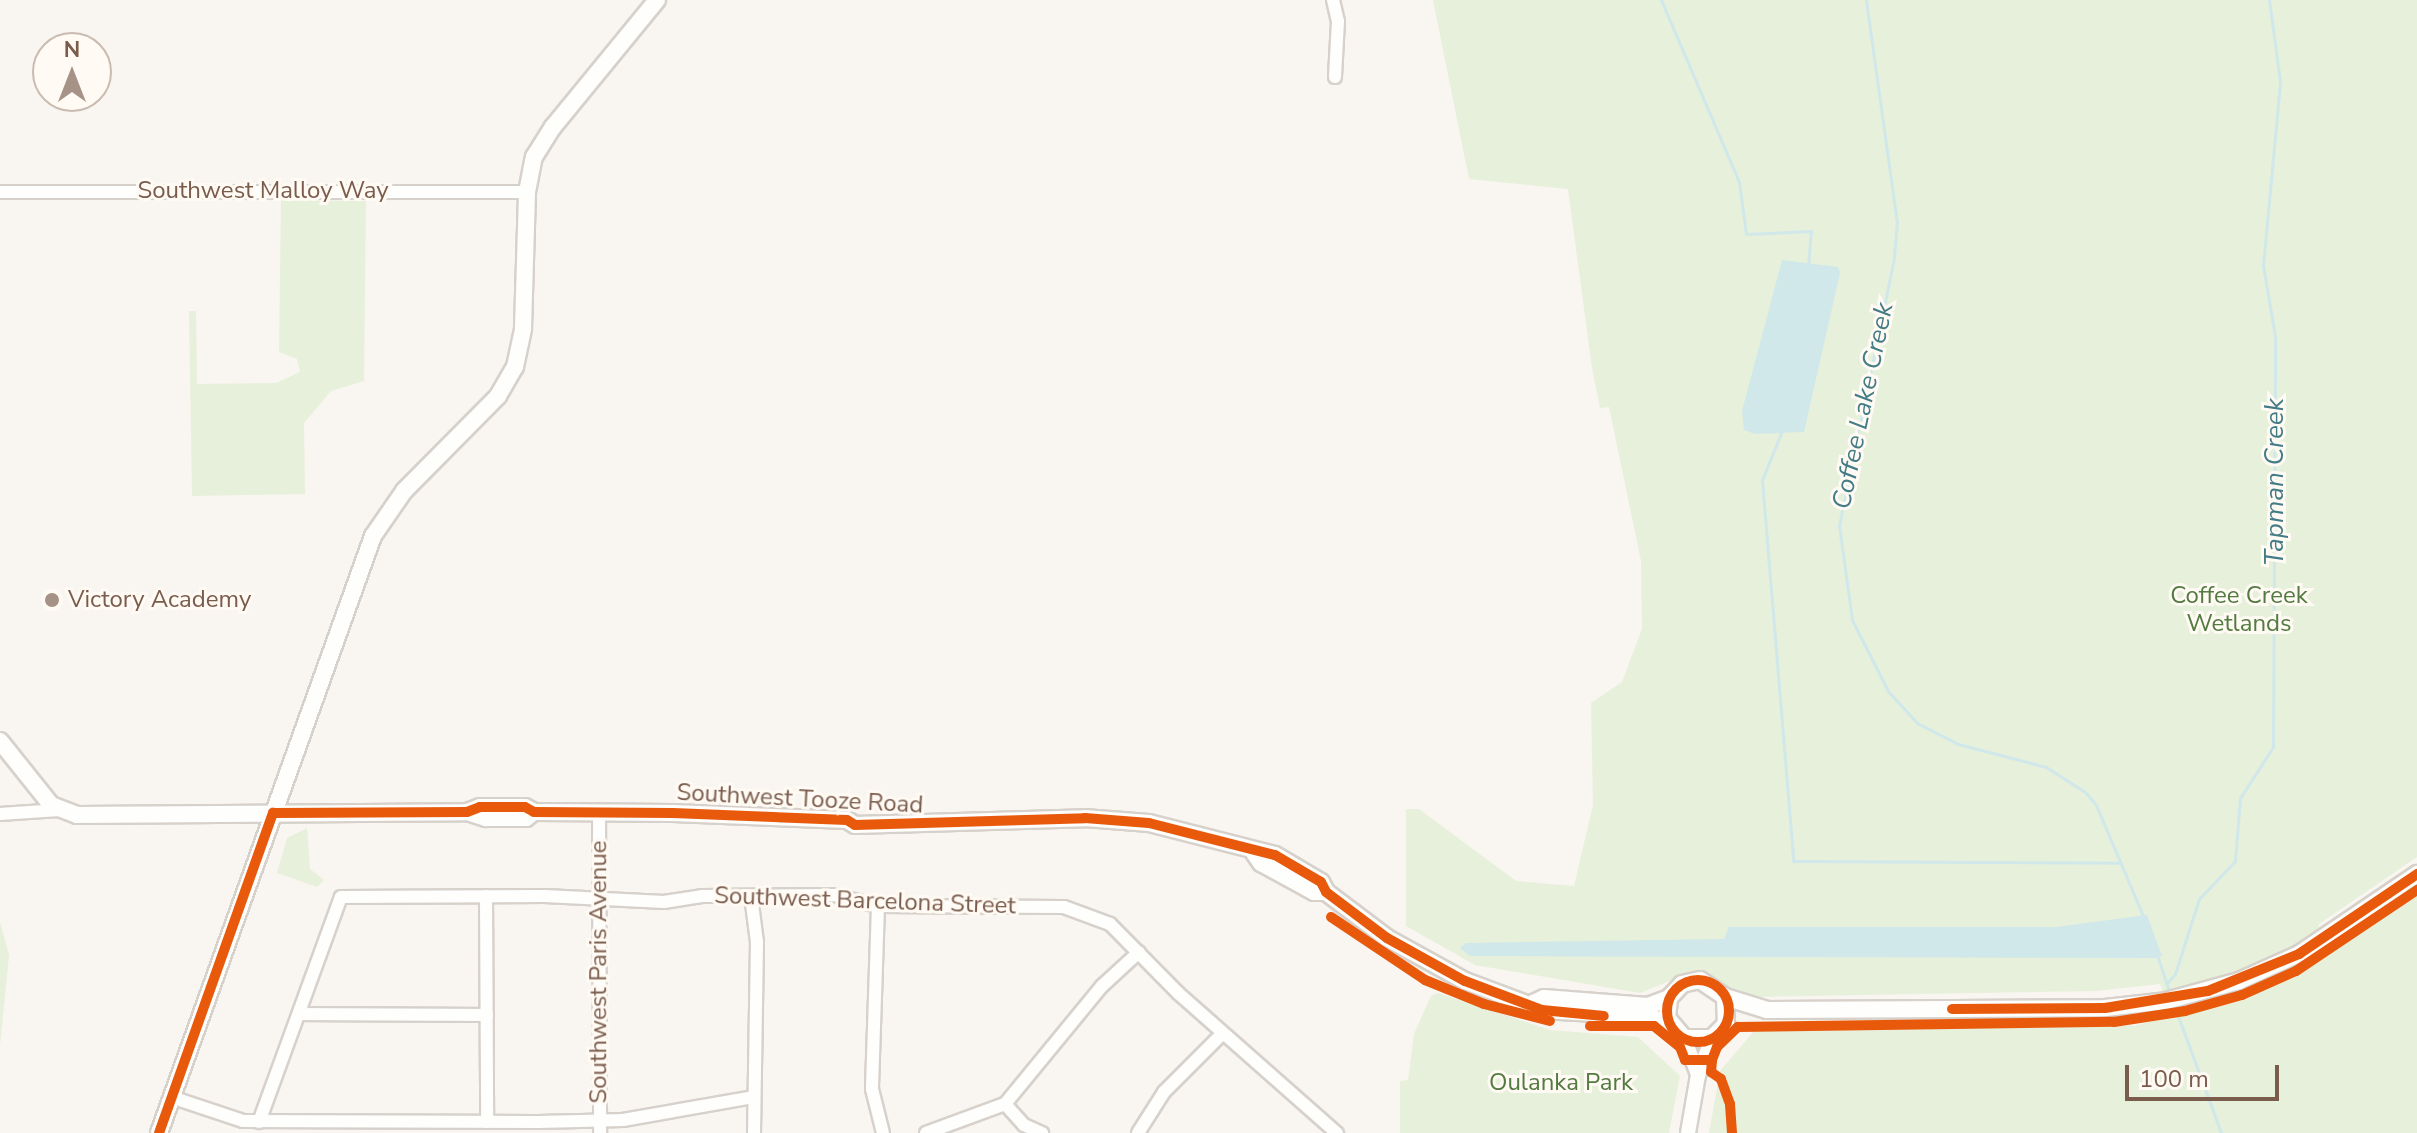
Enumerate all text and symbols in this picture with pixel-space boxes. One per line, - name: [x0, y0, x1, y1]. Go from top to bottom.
- north arrow: [32, 32, 112, 112]
- text: N: [64, 35, 80, 65]
- street label: Southwest Malloy Way: [137, 177, 389, 205]
- water label: Coffee Lake Creek: [1826, 300, 1900, 512]
- water label: Tapman Creek: [2259, 398, 2291, 566]
- park label: Coffee Creek Wetlands: [2170, 582, 2308, 638]
- place label: Victory Academy: [68, 586, 251, 614]
- marker: Victory Academy: [43, 591, 61, 609]
- street label: Southwest Tooze Road: [676, 778, 924, 820]
- street label: Southwest Paris Avenue: [585, 840, 613, 1104]
- street label: Southwest Barcelona Street: [714, 881, 1016, 921]
- scale bar: [2129, 1049, 2283, 1099]
- text: 100 m: [2139, 1063, 2209, 1095]
- park label: Oulanka Park: [1489, 1069, 1633, 1097]

